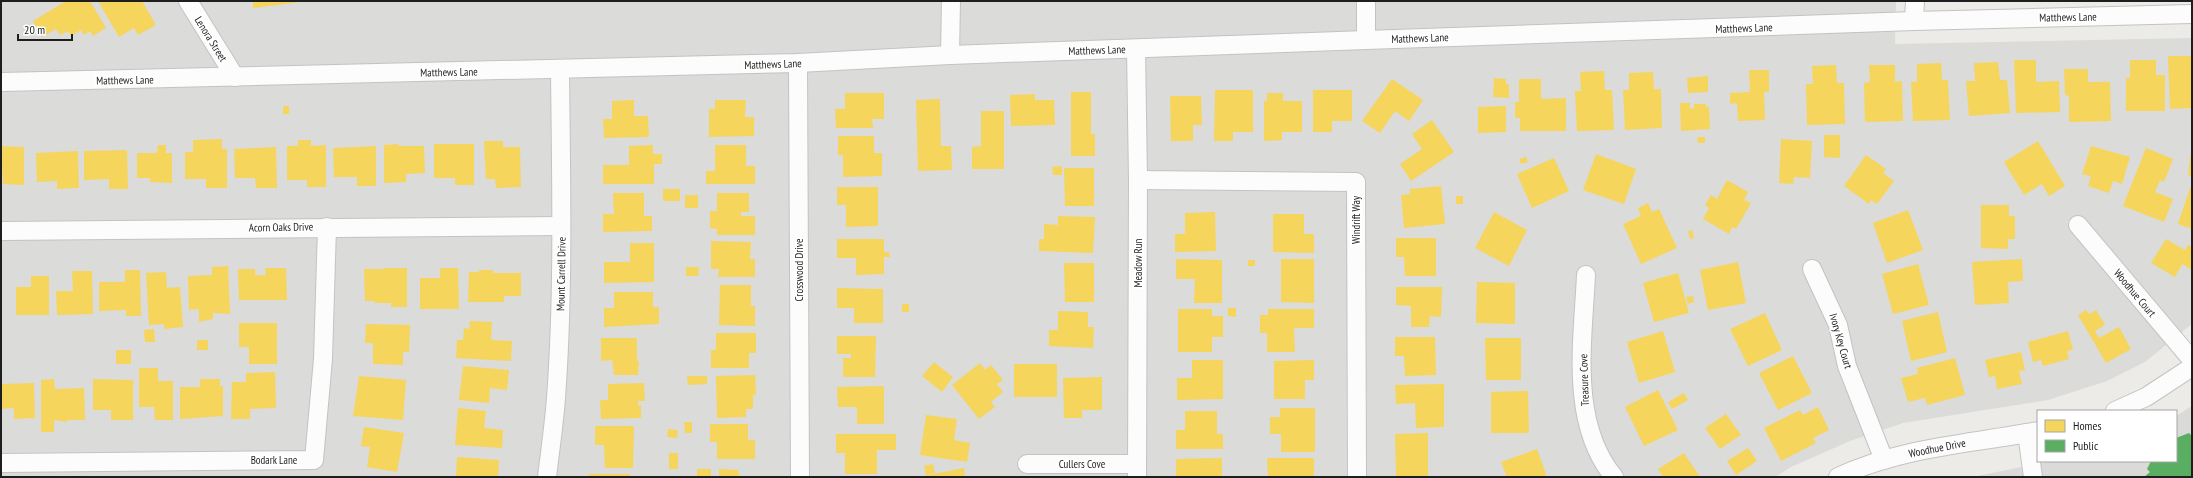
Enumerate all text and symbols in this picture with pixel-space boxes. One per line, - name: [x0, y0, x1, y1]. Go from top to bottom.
- street label: Matthews Lane: [2039, 9, 2097, 25]
- street label: Lenora Street: [192, 14, 230, 64]
- scale bar: [18, 16, 72, 42]
- street label: Matthews Lane: [1715, 20, 1773, 36]
- text: 20 m: [24, 22, 45, 37]
- street label: Matthews Lane: [1391, 30, 1449, 46]
- street label: Matthews Lane: [1068, 42, 1126, 58]
- street label: Matthews Lane: [744, 56, 802, 72]
- street label: Matthews Lane: [420, 64, 478, 80]
- street label: Matthews Lane: [96, 72, 154, 88]
- street label: Windrift Way: [1349, 195, 1363, 244]
- street label: Acorn Oaks Drive: [249, 219, 314, 235]
- street label: Mount Carrell Drive: [553, 236, 569, 311]
- street label: Crosswood Drive: [792, 238, 806, 302]
- street label: Meadow Run: [1131, 238, 1145, 287]
- street label: Woodhue Court: [2111, 266, 2159, 320]
- street label: Ivory Key Court: [1826, 312, 1856, 370]
- street label: Treasure Cove: [1576, 353, 1592, 406]
- legend: [2037, 410, 2177, 462]
- text: Homes: [2073, 418, 2101, 433]
- street label: Woodhue Drive: [1907, 436, 1967, 460]
- text: Public: [2073, 438, 2099, 453]
- street label: Bodark Lane: [251, 453, 298, 467]
- street label: Cullers Cove: [1059, 457, 1106, 471]

